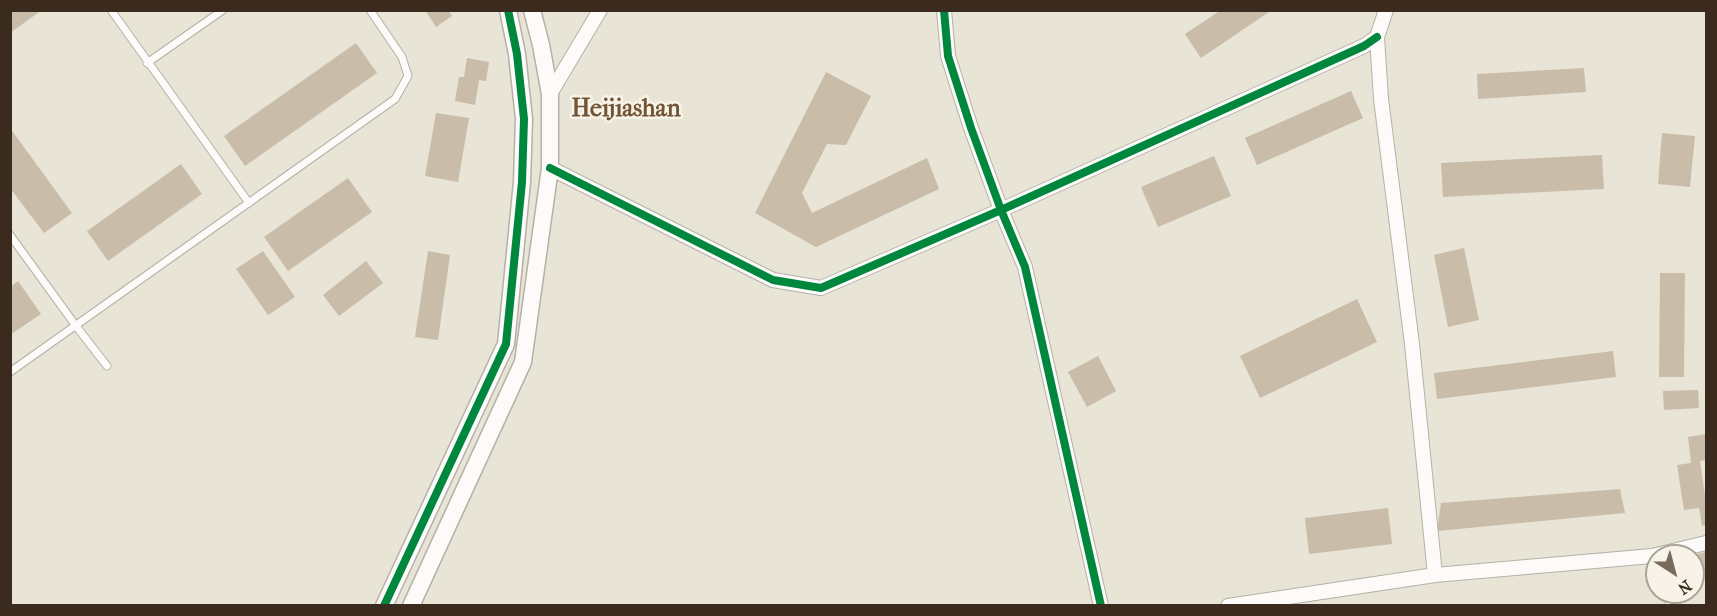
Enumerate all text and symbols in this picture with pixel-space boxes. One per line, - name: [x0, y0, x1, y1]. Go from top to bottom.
- district label: Heijiashan: [571, 96, 681, 124]
- north arrow: [1645, 544, 1705, 604]
- text: N: [1674, 576, 1695, 599]

